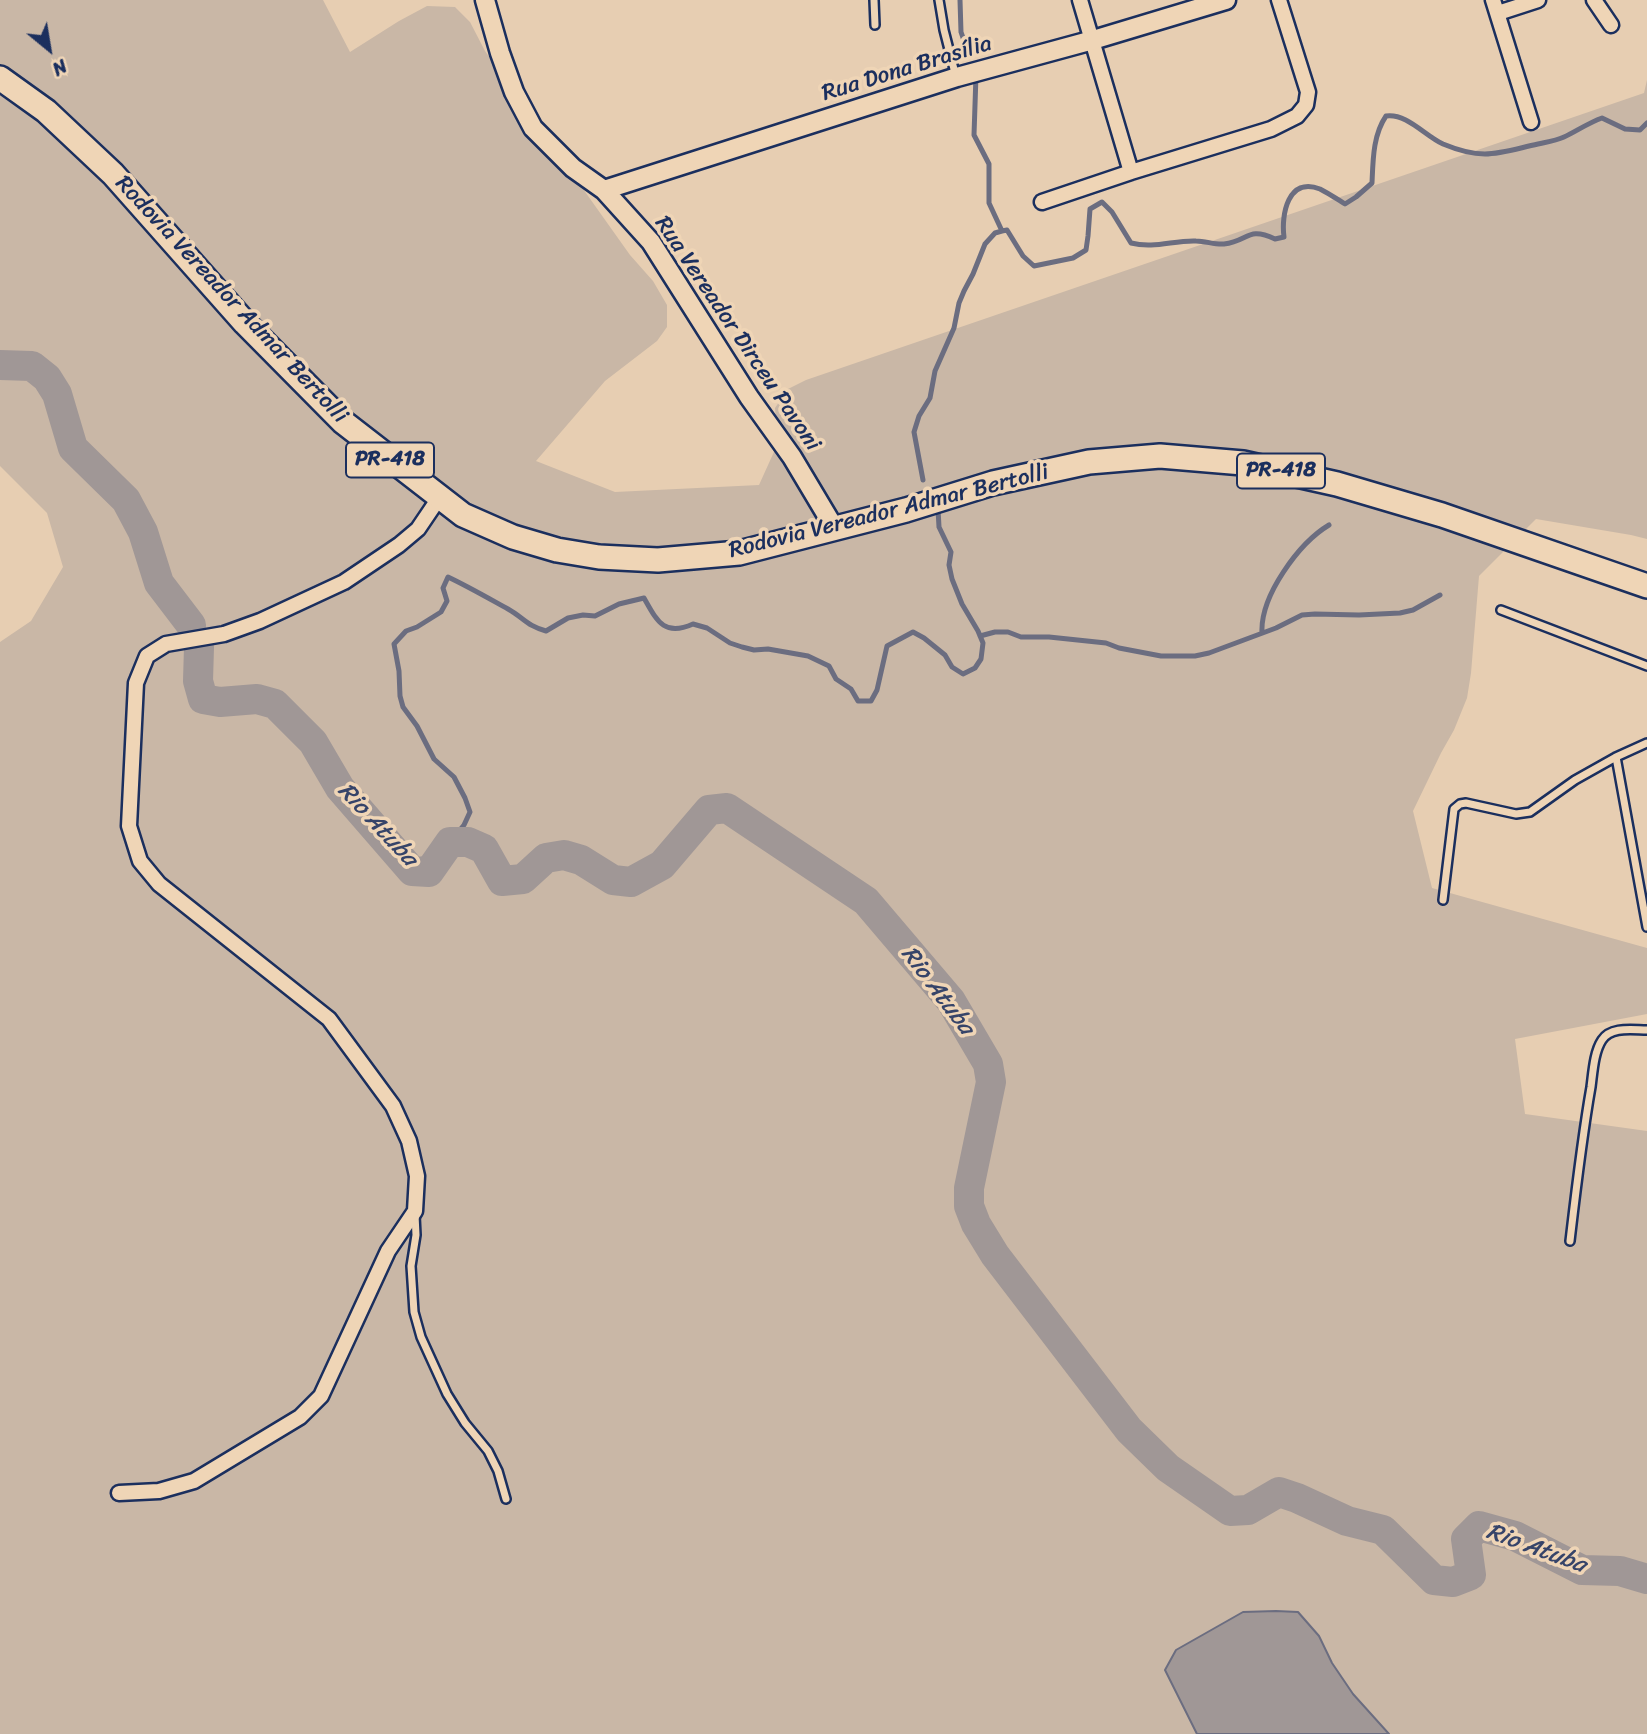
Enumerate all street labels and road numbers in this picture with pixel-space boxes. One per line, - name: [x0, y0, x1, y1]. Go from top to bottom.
- street label: Rua Dona Brasília: [819, 30, 995, 108]
- street label: Rodovia Vereador Admar Bertolli: [109, 170, 353, 430]
- street label: Rua Vereador Dirceu Pavoni: [648, 211, 826, 457]
- road number: PR-418: [346, 442, 434, 477]
- road number: PR-418: [1237, 454, 1325, 489]
- street label: Rodovia Vereador Admar Bertolli: [726, 459, 1052, 565]

